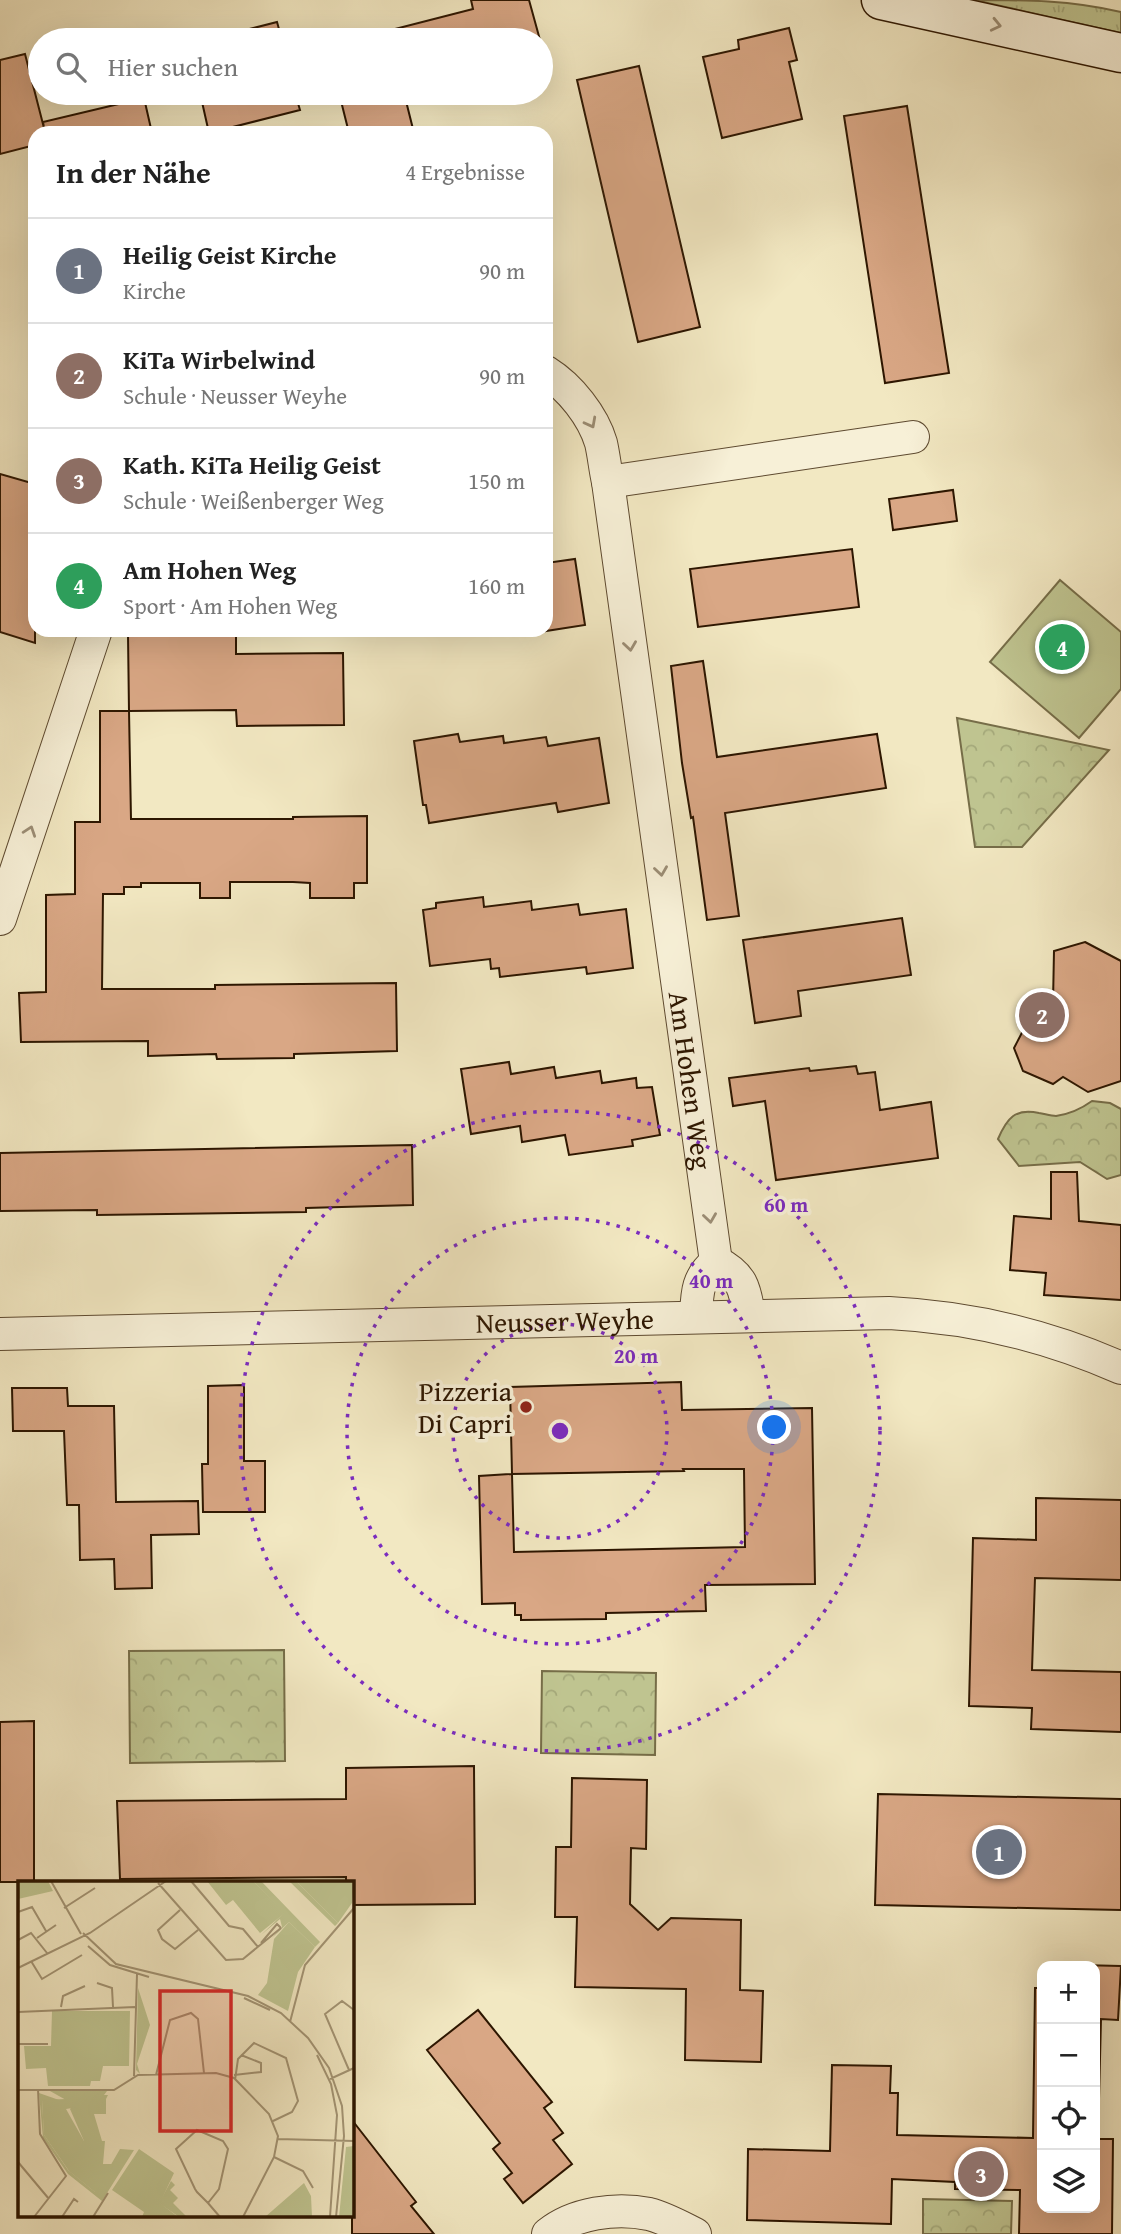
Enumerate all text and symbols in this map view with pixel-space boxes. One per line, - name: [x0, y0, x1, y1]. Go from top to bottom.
- one-way arrow: [990, 17, 1002, 31]
- search box: [28, 28, 553, 105]
- text: Hier suchen: [108, 47, 238, 86]
- icon: search: [52, 48, 90, 86]
- text: In der Nähe: [56, 150, 211, 194]
- text: 4 Ergebnisse: [405, 155, 525, 188]
- text: Heilig Geist Kirche: [123, 235, 337, 274]
- text: 1: [73, 254, 85, 287]
- text: 90 m: [479, 254, 525, 287]
- text: Kirche: [123, 274, 186, 307]
- text: KiTa Wirbelwind: [123, 340, 315, 379]
- text: 2: [73, 359, 85, 392]
- text: 90 m: [479, 359, 525, 392]
- text: Schule · Neusser Weyhe: [123, 379, 347, 412]
- one-way arrow: [582, 416, 596, 428]
- text: Kath. KiTa Heilig Geist: [123, 445, 381, 484]
- text: 3: [73, 464, 85, 497]
- text: 150 m: [468, 464, 525, 497]
- text: Schule · Weißenberger Weg: [123, 484, 384, 517]
- text: Am Hohen Weg: [123, 550, 296, 589]
- text: 4: [73, 569, 85, 602]
- text: 160 m: [468, 569, 525, 602]
- text: Sport · Am Hohen Weg: [123, 589, 337, 622]
- pin: 4: [1039, 621, 1085, 673]
- one-way arrow: [623, 640, 638, 652]
- one-way arrow: [21, 825, 36, 837]
- one-way arrow: [653, 865, 668, 877]
- street label: Am Hohen Weg: [659, 988, 724, 1172]
- pin: 2: [1019, 989, 1065, 1041]
- text: 60 m: [764, 1189, 808, 1220]
- one-way arrow: [702, 1212, 717, 1224]
- text: 40 m: [689, 1265, 733, 1296]
- street label: Neusser Weyhe: [475, 1298, 654, 1343]
- text: 20 m: [614, 1340, 658, 1371]
- place label: Pizzeria Di Capri: [418, 1370, 513, 1443]
- marker: Pizzeria Di Capri: [518, 1399, 534, 1415]
- your location: [757, 1410, 791, 1444]
- centre of rings: [548, 1419, 572, 1443]
- pin: 1: [976, 1826, 1022, 1878]
- inset map: [18, 1881, 354, 2216]
- map controls: [1037, 1961, 1100, 2213]
- button: +: [1037, 1961, 1100, 2024]
- button: −: [1037, 2024, 1100, 2087]
- button: locate: [1037, 2087, 1100, 2150]
- pin: 3: [958, 2148, 1004, 2200]
- button: layers: [1037, 2150, 1100, 2213]

